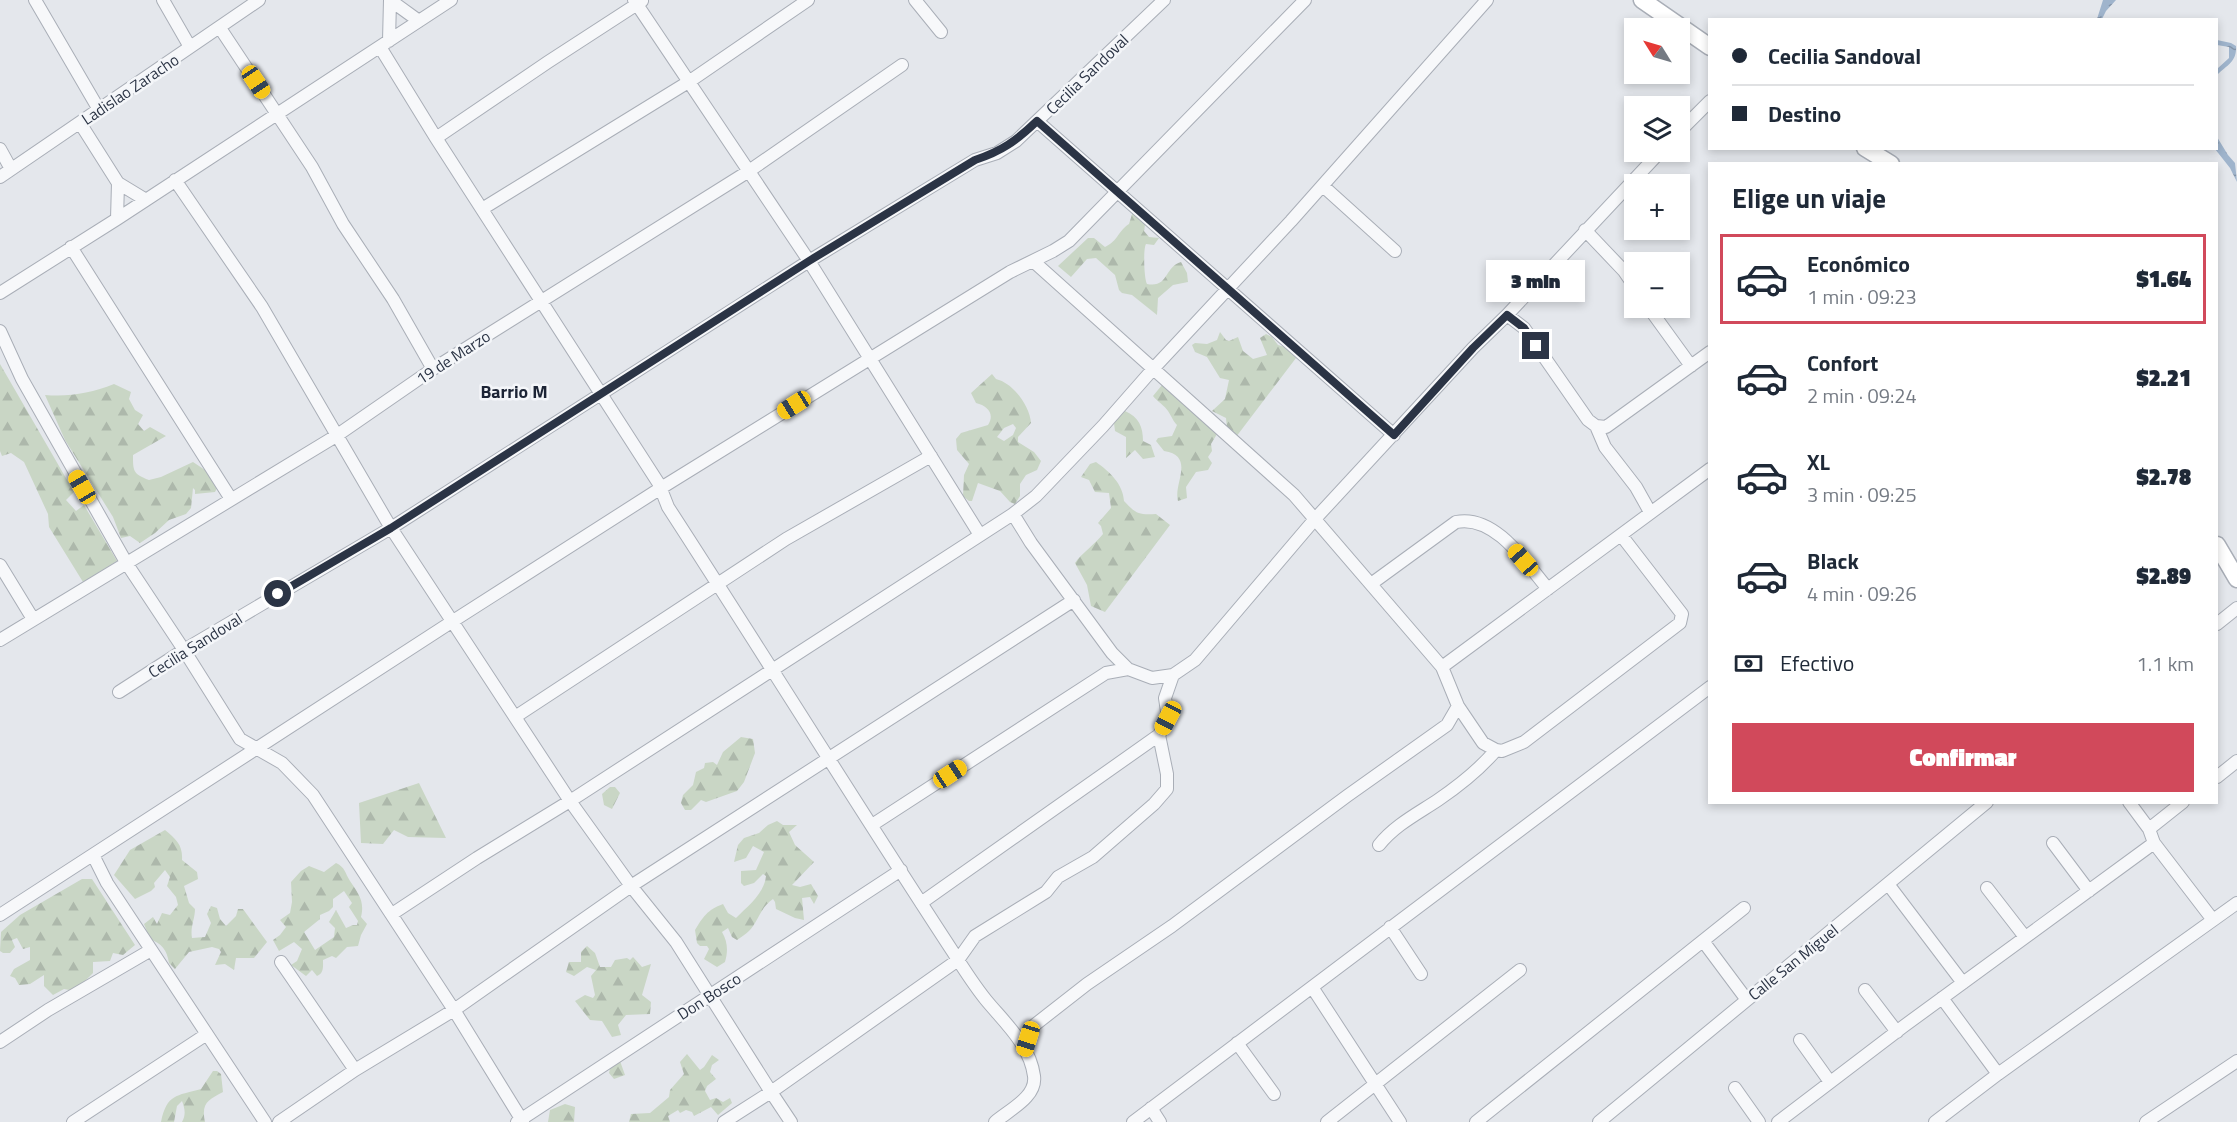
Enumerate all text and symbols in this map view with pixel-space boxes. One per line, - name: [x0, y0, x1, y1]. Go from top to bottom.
- north arrow: [1624, 18, 1690, 84]
- map controls: [1624, 18, 1690, 318]
- street label: Cecilia Sandoval: [1040, 28, 1134, 120]
- text: Cecilia Sandoval: [1768, 39, 1921, 73]
- street label: Ladislao Zaracho: [76, 47, 184, 131]
- car: [238, 62, 274, 102]
- button: layers: [1624, 96, 1690, 162]
- text: Destino: [1768, 97, 1841, 131]
- button: +: [1624, 174, 1690, 240]
- text: Elige un viaje: [1732, 177, 1886, 218]
- text: Económico: [1807, 247, 1910, 281]
- button: −: [1624, 252, 1690, 318]
- icon: car: [1735, 252, 1789, 306]
- callout: 3 min: [1486, 259, 1586, 301]
- text: $1.64: [2136, 262, 2191, 296]
- text: 3 min: [1511, 265, 1560, 296]
- text: 1 min · 09:23: [1807, 281, 1917, 312]
- street label: 19 de Marzo: [411, 324, 495, 390]
- route end: [1522, 332, 1549, 359]
- text: Confort: [1807, 346, 1878, 380]
- icon: car: [1735, 351, 1789, 405]
- text: $2.21: [2136, 361, 2191, 395]
- district label: Barrio M: [480, 378, 548, 405]
- text: 2 min · 09:24: [1807, 380, 1917, 411]
- car: [774, 388, 814, 422]
- text: XL: [1807, 445, 1830, 479]
- icon: car: [1735, 450, 1789, 504]
- text: $2.78: [2136, 460, 2191, 494]
- car: [65, 467, 99, 507]
- text: 3 min · 09:25: [1807, 479, 1917, 510]
- car: [1504, 541, 1542, 579]
- text: Black: [1807, 544, 1859, 578]
- icon: car: [1735, 549, 1789, 603]
- text: $2.89: [2136, 559, 2191, 593]
- text: 4 min · 09:26: [1807, 578, 1917, 609]
- route start: [264, 580, 291, 607]
- street label: Cecilia Sandoval: [143, 606, 247, 684]
- text: Efectivo: [1780, 646, 1854, 680]
- icon: cash: [1732, 647, 1765, 680]
- text: 1.1 km: [2137, 648, 2194, 679]
- car: [1152, 698, 1184, 738]
- button: Confirmar: [1732, 723, 2194, 792]
- car: [930, 757, 970, 791]
- street label: Calle San Miguel: [1743, 918, 1843, 1006]
- street label: Don Bosco: [672, 966, 746, 1026]
- car: [1014, 1019, 1042, 1059]

